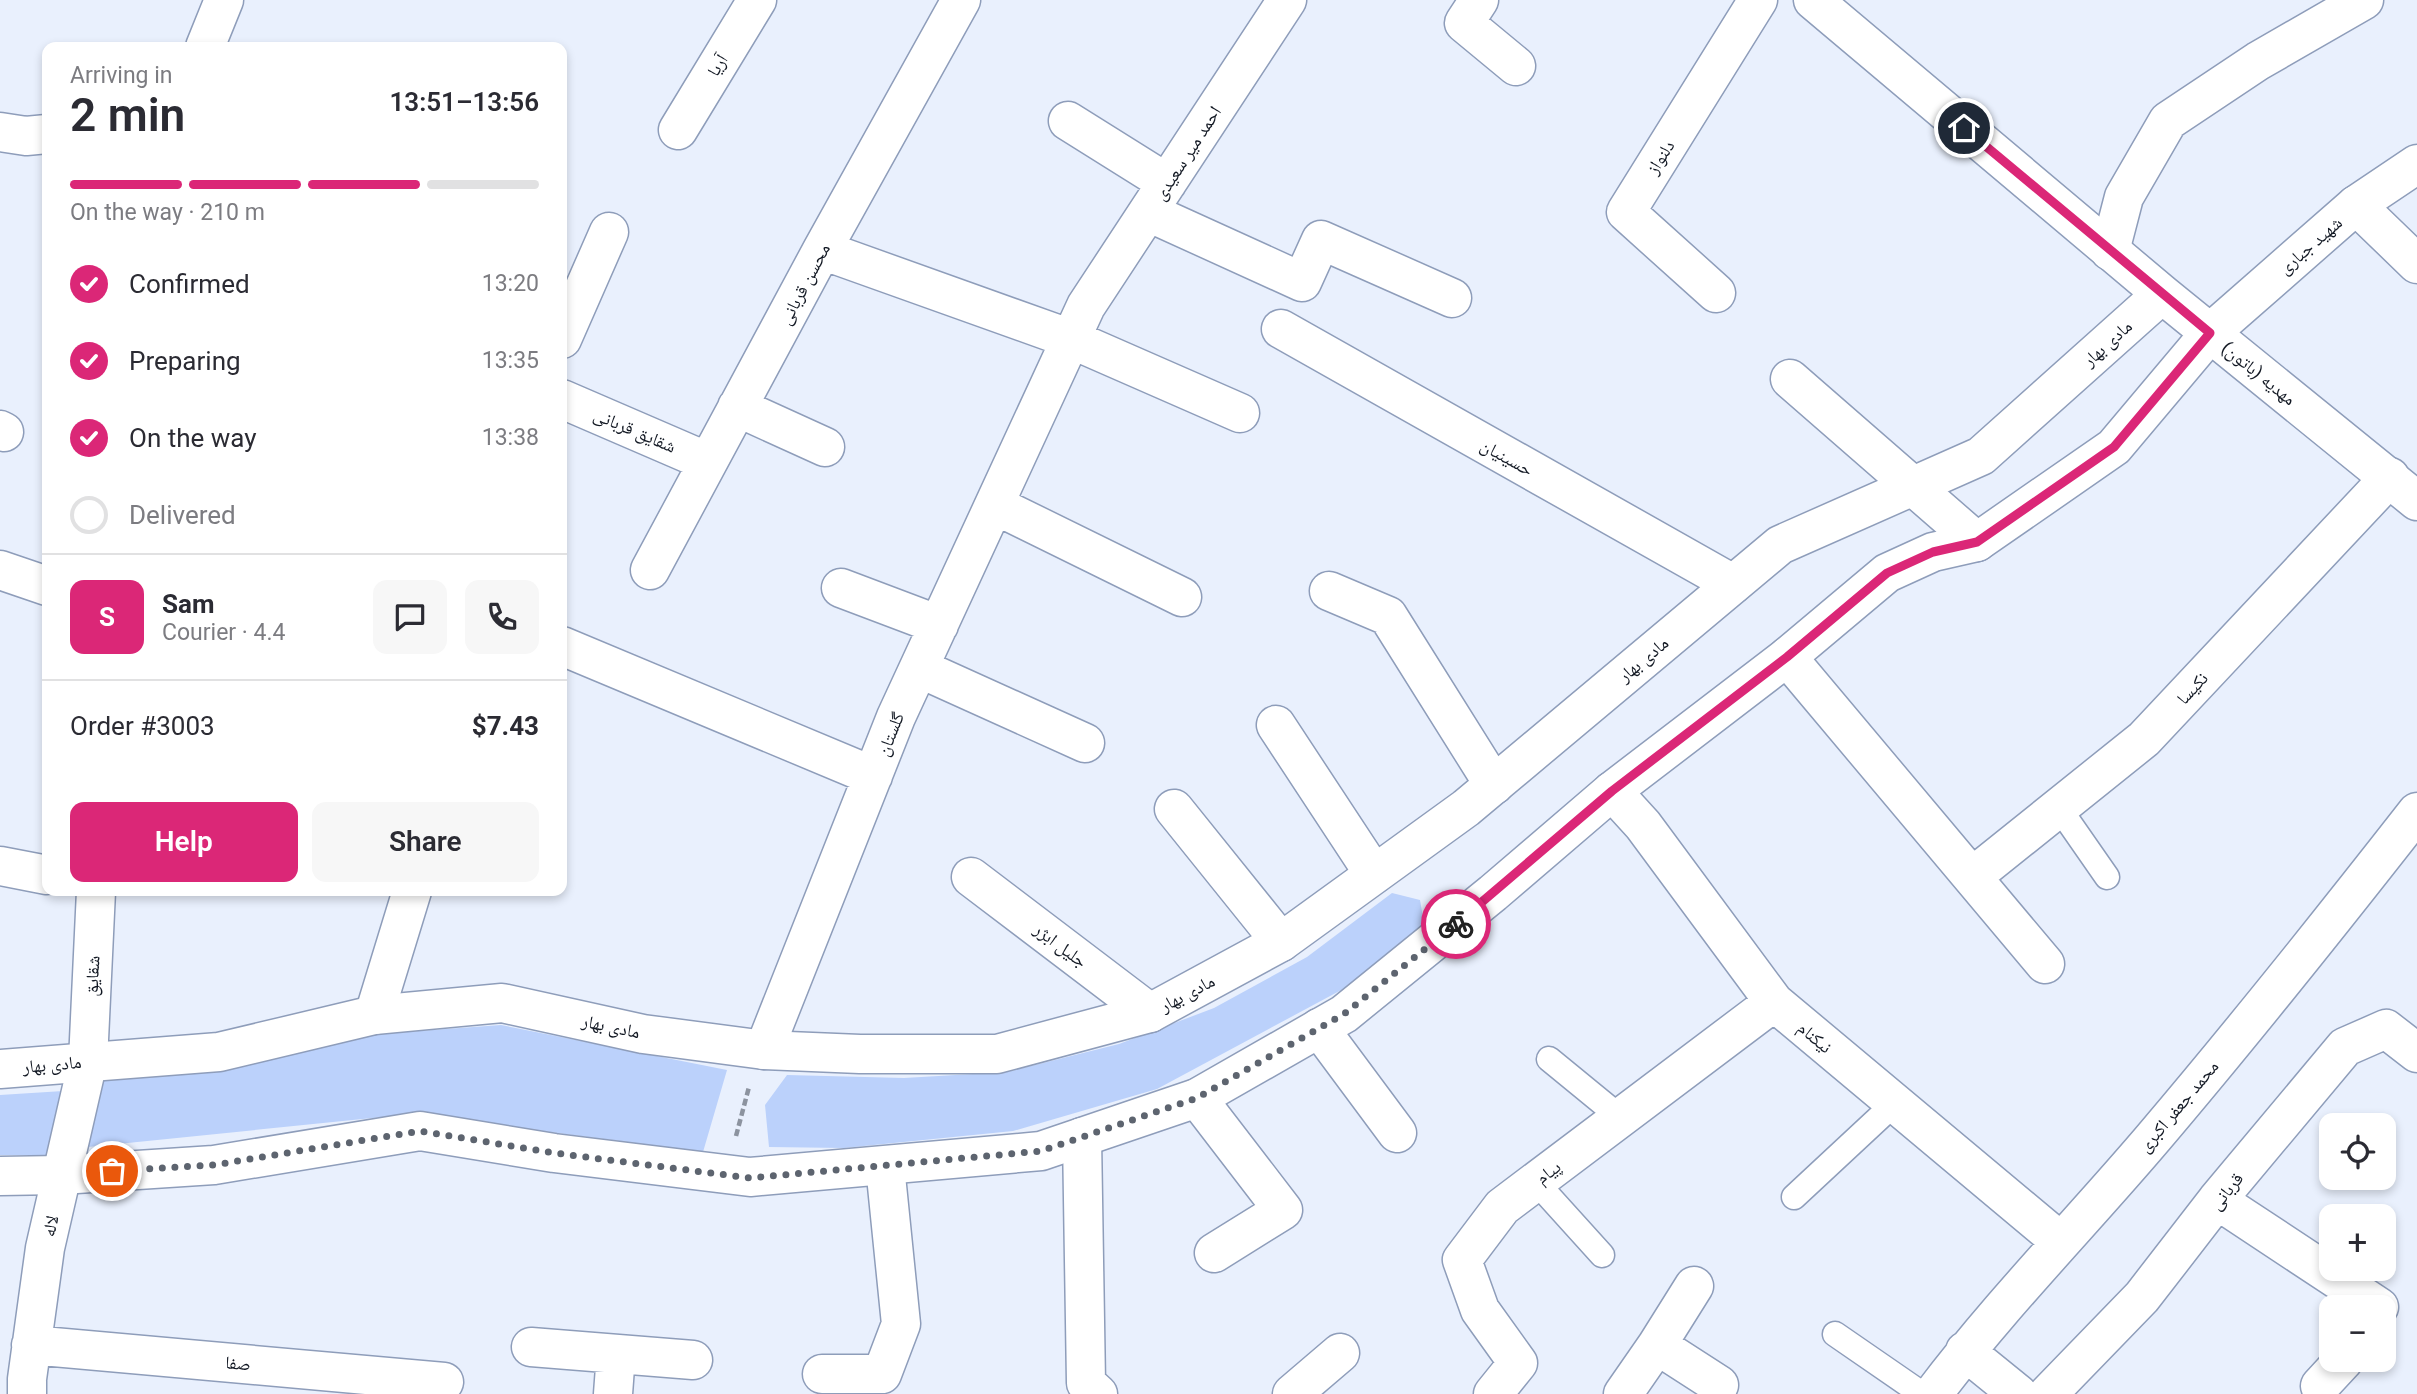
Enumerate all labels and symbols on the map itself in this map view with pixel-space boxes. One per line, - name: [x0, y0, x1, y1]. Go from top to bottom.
- street label: آریا: [702, 50, 732, 80]
- pin: [1934, 98, 1994, 158]
- street label: احمد میر سعیدی: [1149, 102, 1226, 205]
- street label: دلنواز: [1641, 136, 1678, 179]
- street label: شهید جباری: [2274, 212, 2347, 279]
- street label: محسن قربانی: [774, 240, 835, 329]
- street label: مادی بهار: [2077, 315, 2137, 372]
- street label: مهدیه (باتون): [2217, 337, 2300, 410]
- street label: شقایق قربانی: [590, 403, 679, 458]
- street label: حسینیان: [1477, 434, 1537, 481]
- street label: مادی بهار: [1613, 632, 1673, 687]
- street label: نکیسا: [2172, 668, 2212, 709]
- street label: گلستان: [872, 709, 909, 759]
- courier: [1421, 889, 1491, 959]
- street label: جلیل ابژر: [1029, 918, 1092, 973]
- street label: شقایق: [80, 955, 105, 997]
- street label: مادی بهار: [1155, 970, 1219, 1018]
- street label: مادی بهار: [579, 1009, 642, 1043]
- street label: نیکنام: [1792, 1017, 1836, 1059]
- street label: مادی بهار: [21, 1051, 82, 1078]
- street label: محمد جعفر اکبری: [2133, 1056, 2223, 1157]
- pin: [82, 1141, 142, 1201]
- street label: پیام: [1531, 1156, 1566, 1190]
- street label: قربانی: [2205, 1168, 2248, 1214]
- street label: لاله: [38, 1213, 62, 1239]
- street label: صفا: [224, 1351, 252, 1375]

